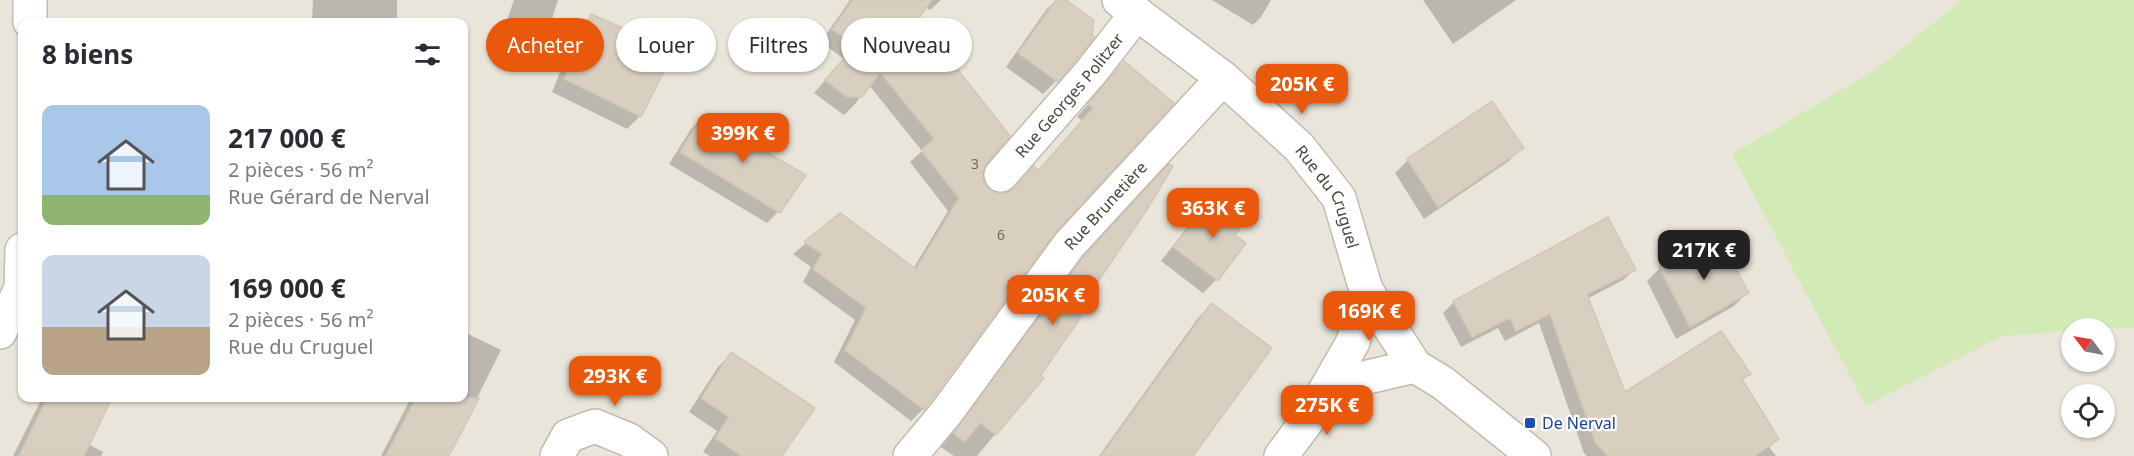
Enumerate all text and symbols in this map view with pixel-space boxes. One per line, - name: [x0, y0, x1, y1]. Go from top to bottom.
- chip: Acheter: [486, 18, 604, 72]
- chip: Louer: [616, 18, 716, 72]
- chip: Filtres: [728, 18, 829, 72]
- chip: Nouveau: [841, 18, 972, 72]
- street label: Rue Georges Politzer: [1010, 28, 1129, 162]
- text: 8 biens: [42, 36, 133, 72]
- icon: filters: [411, 38, 444, 71]
- pin: 205K €: [1253, 64, 1351, 115]
- text: 205K €: [1270, 70, 1334, 97]
- pin: 399K €: [694, 113, 792, 164]
- text: 399K €: [711, 119, 775, 146]
- text: 217 000 €: [228, 120, 346, 156]
- icon: home: [90, 129, 162, 201]
- street label: Rue du Cruguel: [1290, 140, 1364, 251]
- house number: 3: [971, 154, 979, 173]
- text: 2 pièces · 56 m²: [228, 156, 373, 183]
- street label: Rue Brunetière: [1059, 156, 1152, 255]
- text: Rue Gérard de Nerval: [228, 183, 430, 210]
- pin: 363K €: [1164, 188, 1262, 239]
- text: 363K €: [1181, 194, 1245, 221]
- house number: 6: [997, 225, 1005, 244]
- pin: 217K €: [1655, 230, 1753, 281]
- text: 217K €: [1672, 236, 1736, 263]
- text: 169 000 €: [228, 270, 346, 306]
- pin: 205K €: [1004, 275, 1102, 326]
- icon: home: [90, 279, 162, 351]
- text: 205K €: [1021, 281, 1085, 308]
- pin: 169K €: [1320, 291, 1418, 342]
- text: 169K €: [1337, 297, 1401, 324]
- text: 2 pièces · 56 m²: [228, 306, 373, 333]
- north arrow: [2061, 318, 2115, 372]
- map controls: [2061, 318, 2115, 438]
- text: Rue du Cruguel: [228, 333, 374, 360]
- pin: 293K €: [566, 356, 664, 407]
- text: 293K €: [583, 362, 647, 389]
- button: locate: [2061, 384, 2115, 438]
- pin: 275K €: [1278, 385, 1376, 436]
- text: 275K €: [1295, 391, 1359, 418]
- place label: De Nerval: [1542, 412, 1616, 434]
- marker: De Nerval: [1523, 416, 1537, 430]

